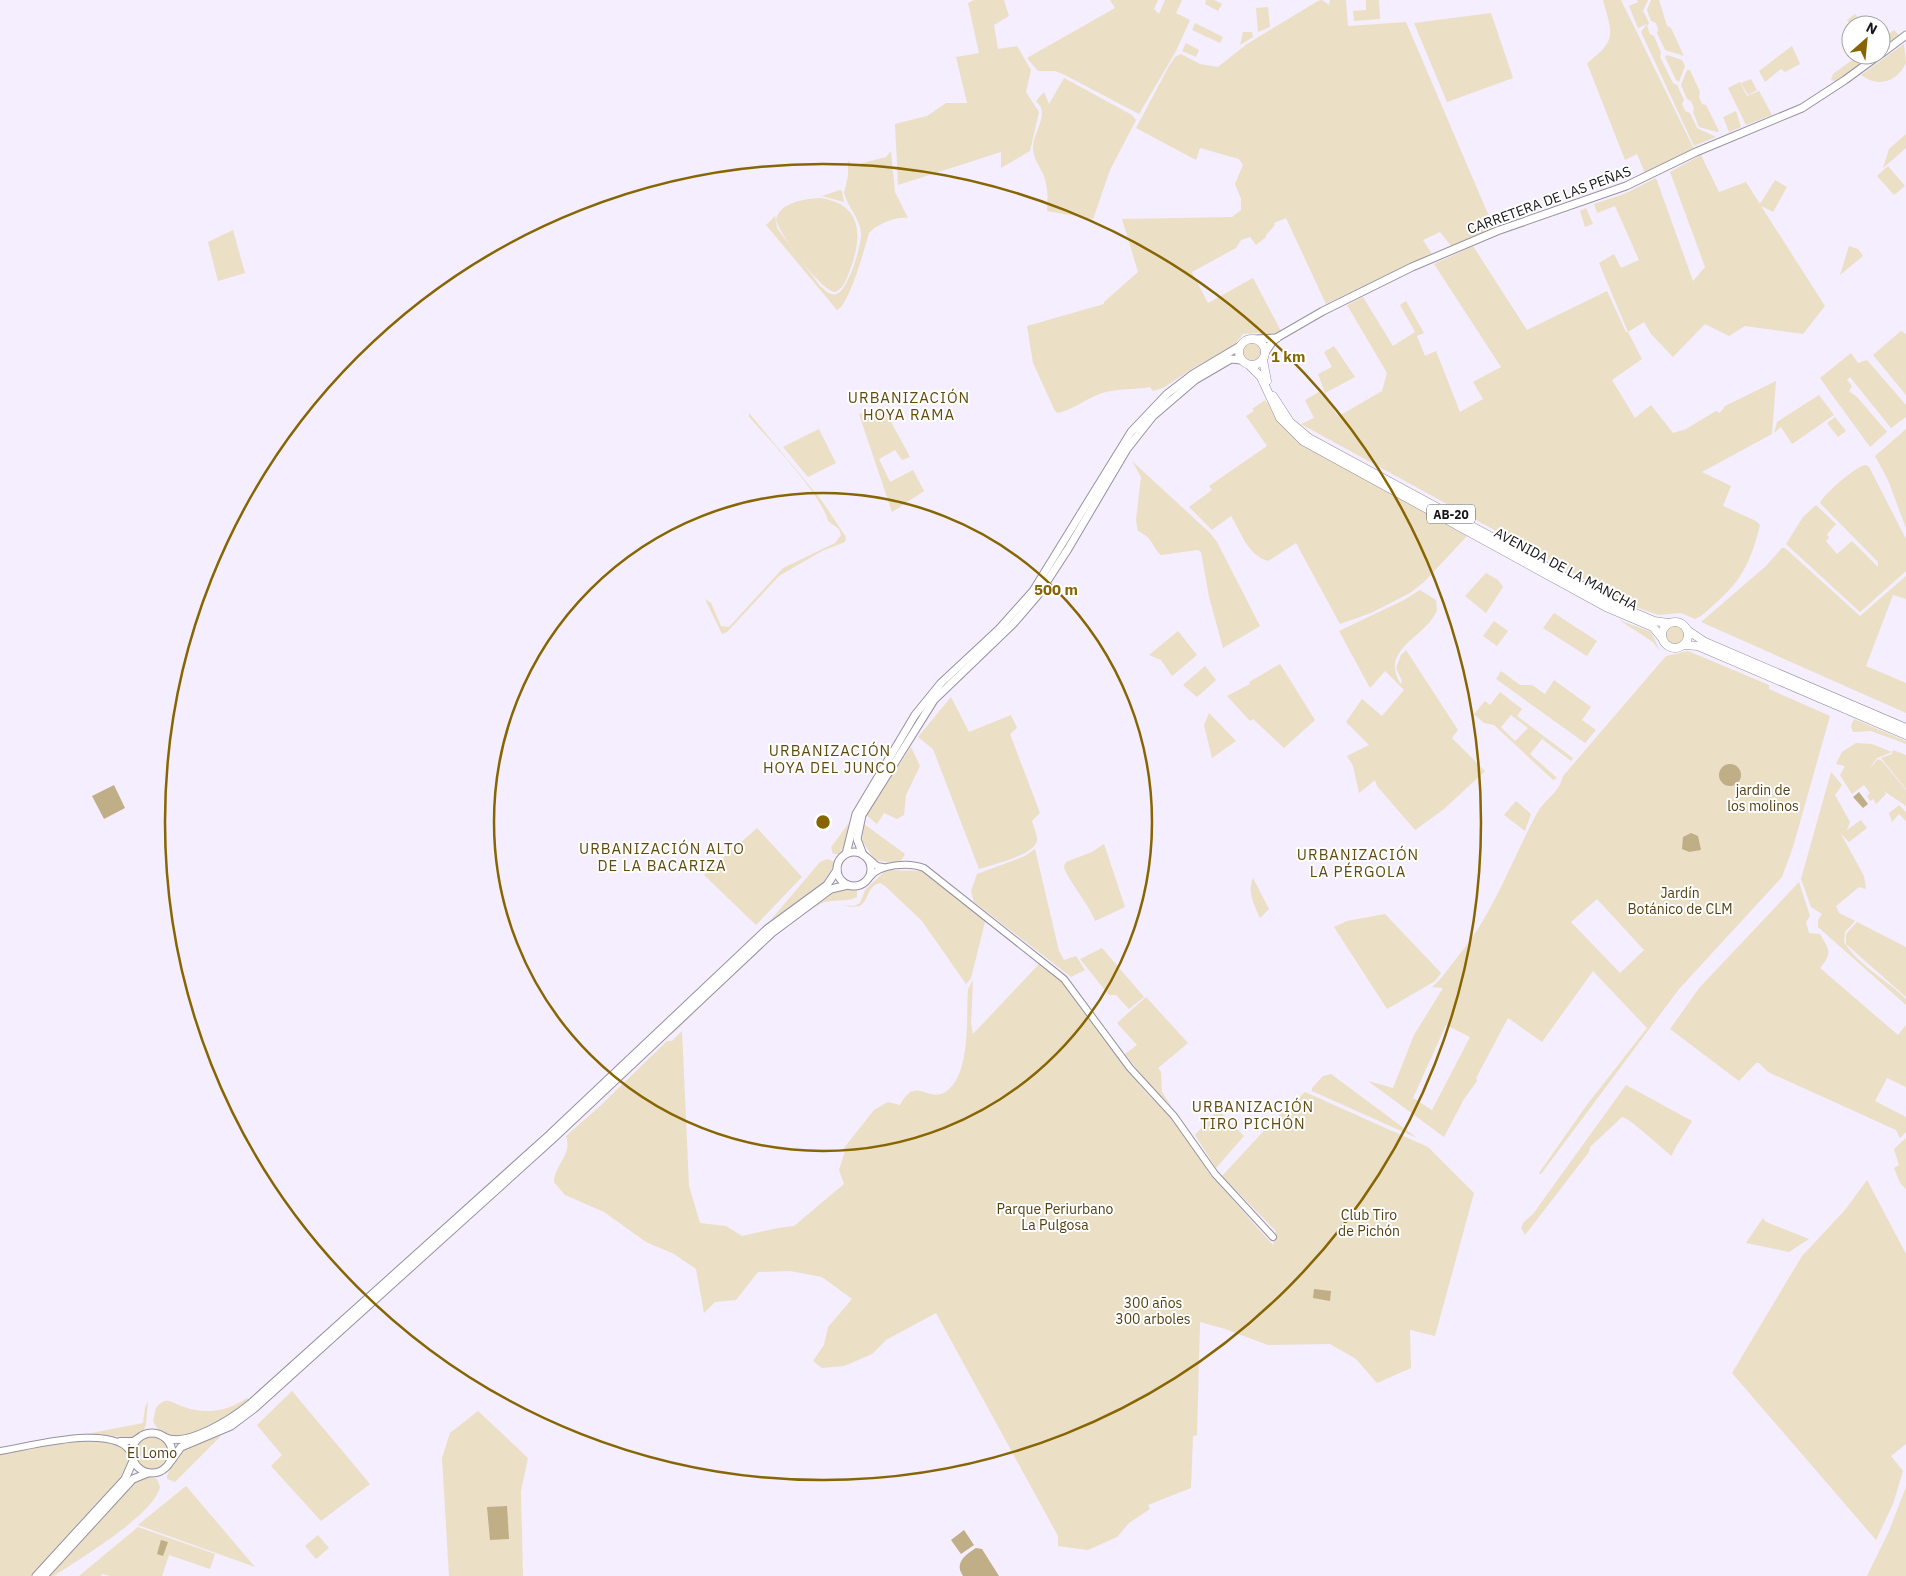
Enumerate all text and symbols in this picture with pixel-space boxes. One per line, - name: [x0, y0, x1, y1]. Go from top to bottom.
- north arrow: [1841, 15, 1891, 65]
- text: N: [1863, 18, 1881, 39]
- street label: CARRETERA DE LAS PEÑAS: [1464, 162, 1634, 238]
- text: 1 km: [1271, 347, 1305, 366]
- district label: URBANIZACIÓN HOYA RAMA: [848, 388, 970, 424]
- road number: AB-20: [1427, 504, 1475, 524]
- street label: AVENIDA DE LA MANCHA: [1491, 523, 1641, 615]
- text: 500 m: [1034, 580, 1078, 599]
- district label: URBANIZACIÓN HOYA DEL JUNCO: [763, 741, 897, 777]
- park label: jardin de los molinos: [1727, 781, 1799, 815]
- centre of rings: [814, 813, 832, 831]
- district label: URBANIZACIÓN ALTO DE LA BACARIZA: [579, 839, 745, 875]
- district label: URBANIZACIÓN LA PÉRGOLA: [1297, 845, 1419, 881]
- park label: Jardín Botánico de CLM: [1627, 884, 1733, 918]
- district label: URBANIZACIÓN TIRO PICHÓN: [1192, 1097, 1314, 1133]
- park label: Parque Periurbano La Pulgosa: [997, 1200, 1114, 1234]
- park label: Club Tiro de Pichón: [1338, 1206, 1400, 1240]
- park label: 300 años 300 arboles: [1115, 1294, 1191, 1328]
- park label: El Lomo: [127, 1444, 177, 1462]

